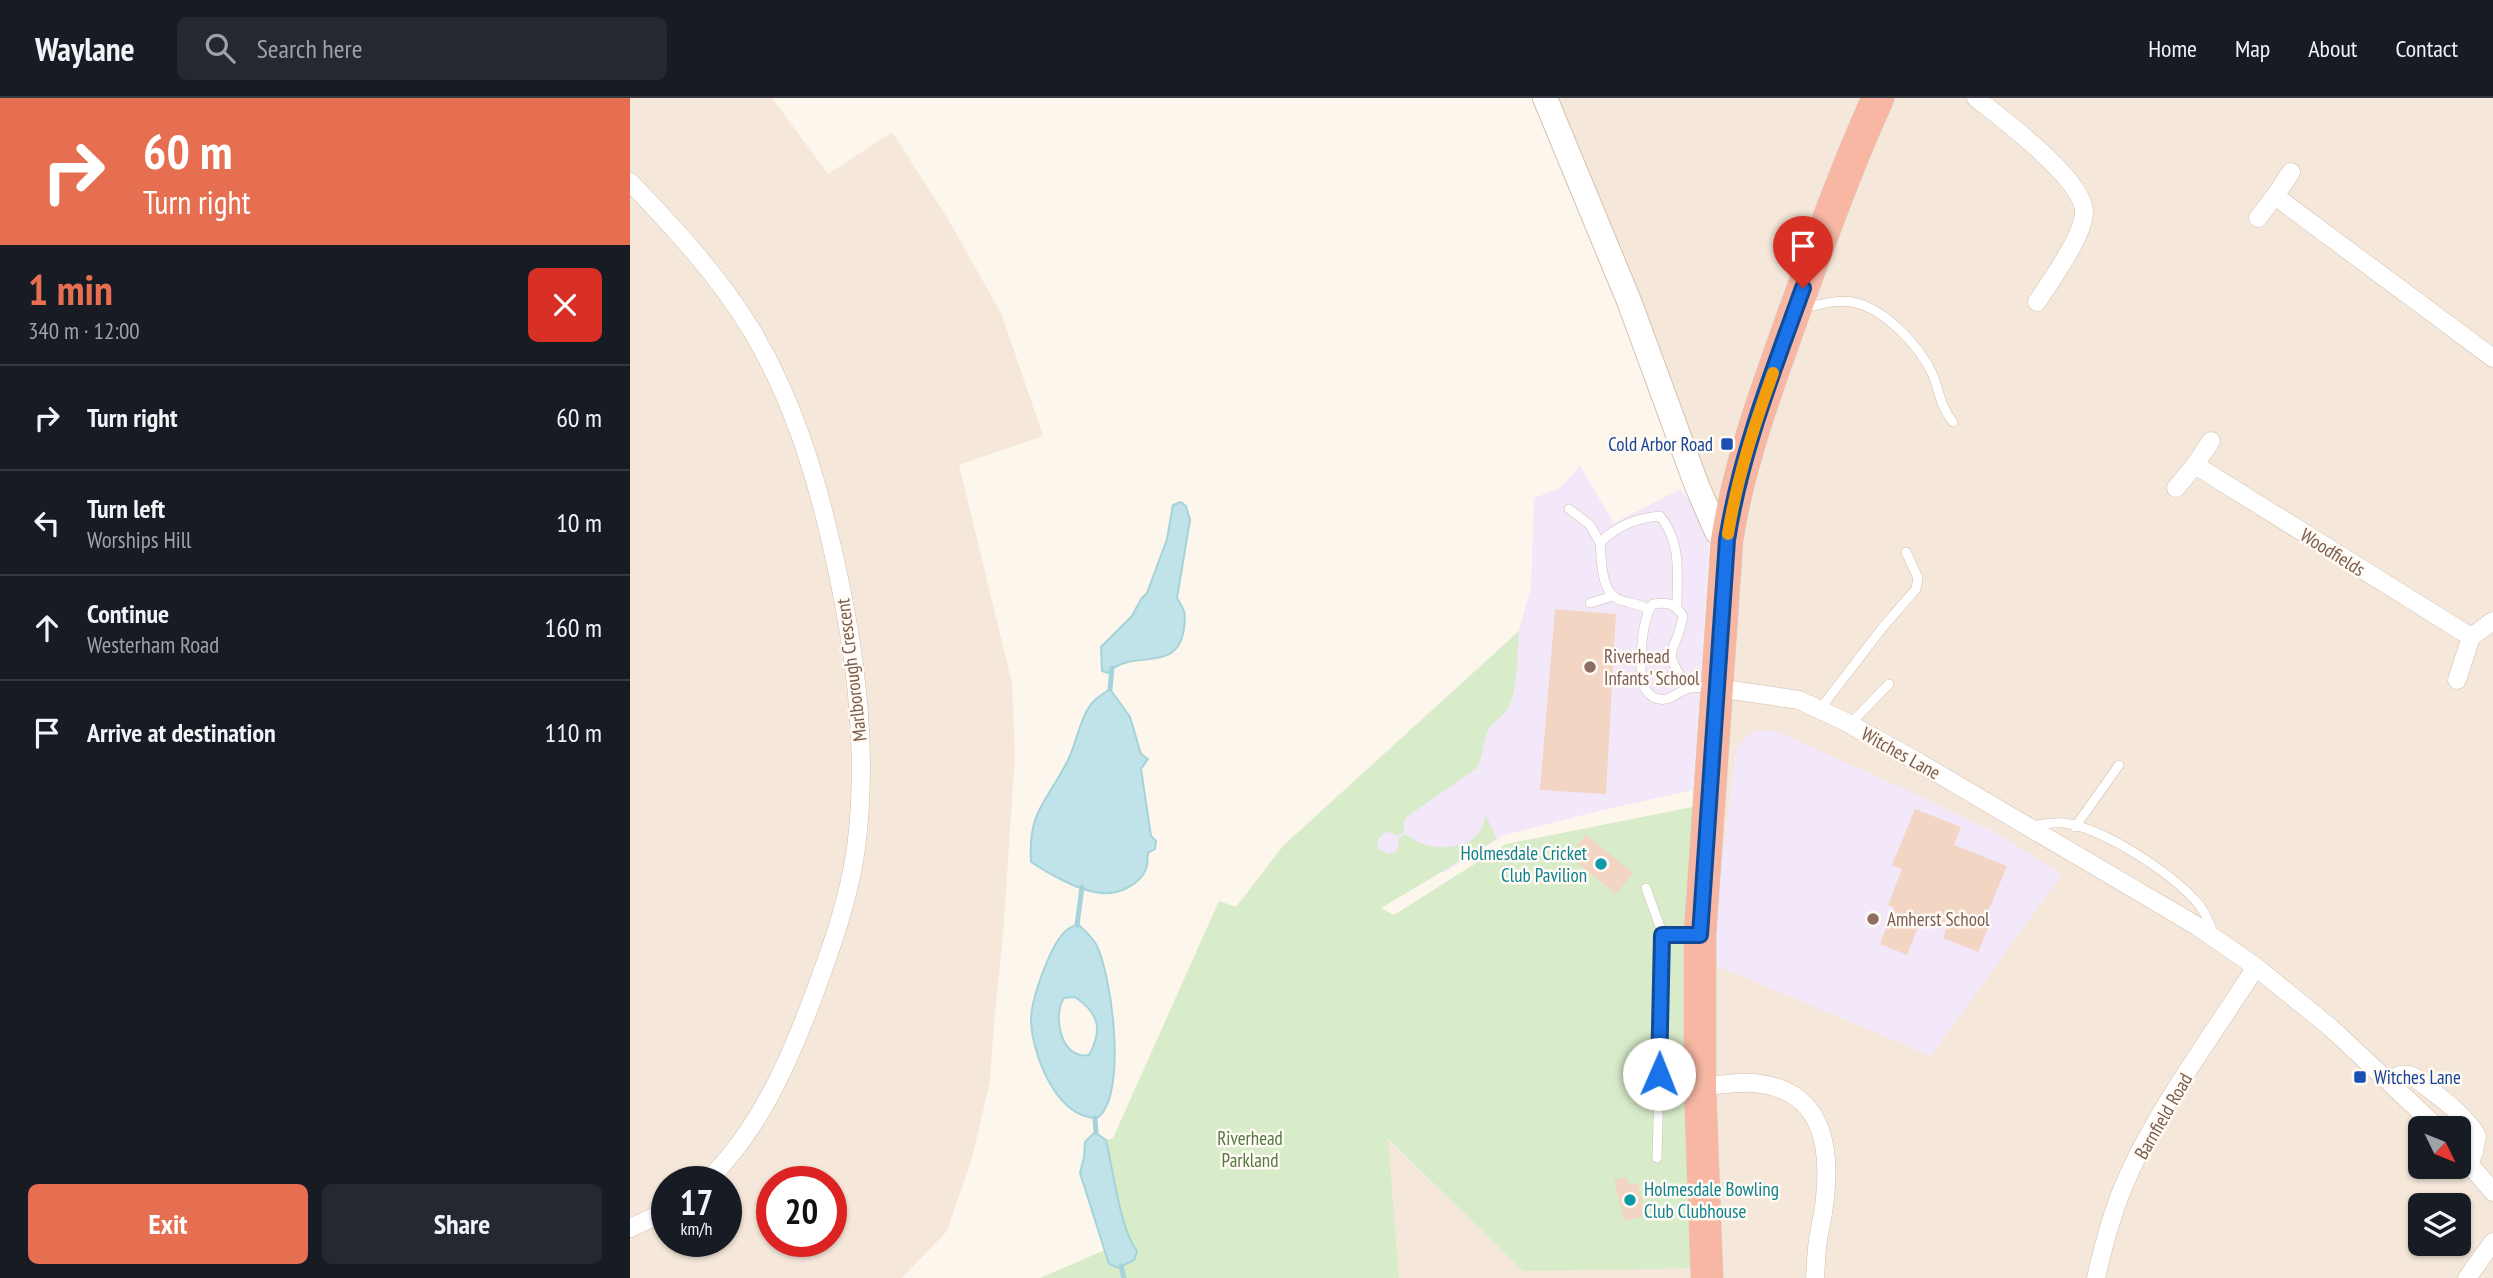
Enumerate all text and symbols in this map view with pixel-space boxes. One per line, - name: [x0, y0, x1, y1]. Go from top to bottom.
- search box: [177, 17, 667, 80]
- text: Waylane: [35, 27, 135, 70]
- icon: search: [201, 29, 239, 67]
- text: Search here: [257, 32, 362, 65]
- text: Home: [2148, 33, 2197, 64]
- text: Map: [2235, 33, 2270, 64]
- text: About: [2308, 33, 2357, 64]
- text: Contact: [2395, 33, 2458, 64]
- text: 60 m: [143, 119, 232, 183]
- icon: right: [28, 126, 119, 217]
- text: Turn right: [143, 181, 251, 223]
- pin: [1773, 216, 1833, 288]
- icon: arrive: [1784, 227, 1822, 265]
- text: 1 min: [28, 262, 113, 317]
- button: close: [528, 268, 602, 342]
- text: 340 m · 12:00: [28, 316, 140, 345]
- icon: right: [28, 399, 66, 437]
- text: Turn right: [87, 401, 178, 434]
- text: 60 m: [556, 401, 602, 434]
- place label: Cold Arbor Road: [1608, 432, 1713, 456]
- marker: Cold Arbor Road: [1719, 436, 1735, 452]
- text: Turn left: [87, 492, 165, 525]
- icon: left: [28, 504, 66, 542]
- text: 10 m: [556, 506, 602, 539]
- street label: Woodfields: [2296, 523, 2370, 581]
- text: Worships Hill: [87, 525, 191, 554]
- street label: Marlborough Crescent: [830, 596, 872, 743]
- text: Continue: [87, 597, 169, 630]
- icon: ahead: [28, 609, 66, 647]
- text: 160 m: [544, 611, 602, 644]
- text: Westerham Road: [87, 630, 219, 659]
- place label: Riverhead Infants' School: [1604, 644, 1700, 690]
- marker: Riverhead Infants' School: [1582, 659, 1598, 675]
- icon: arrive: [28, 714, 66, 752]
- text: Arrive at destination: [87, 716, 276, 749]
- text: 110 m: [544, 716, 602, 749]
- street label: Witches Lane: [1857, 721, 1945, 785]
- place label: Holmesdale Cricket Club Pavilion: [1461, 841, 1588, 887]
- marker: Holmesdale Cricket Club Pavilion: [1593, 856, 1609, 872]
- place label: Amherst School: [1887, 907, 1990, 931]
- marker: Amherst School: [1865, 911, 1881, 927]
- position arrow: [1622, 1037, 1696, 1111]
- place label: Witches Lane: [2374, 1065, 2461, 1089]
- street label: Barnfield Road: [2129, 1069, 2197, 1163]
- marker: Witches Lane: [2352, 1069, 2368, 1085]
- north arrow: [2408, 1116, 2471, 1180]
- map controls: [2408, 1116, 2471, 1256]
- park label: Riverhead Parkland: [1217, 1126, 1283, 1172]
- speed limit sign: 20: [756, 1166, 847, 1257]
- place label: Holmesdale Bowling Club Clubhouse: [1644, 1177, 1779, 1223]
- text: 17: [680, 1179, 713, 1225]
- button: Exit: [28, 1184, 308, 1264]
- button: Share: [322, 1184, 602, 1264]
- marker: Holmesdale Bowling Club Clubhouse: [1622, 1192, 1638, 1208]
- button: layers: [2408, 1193, 2471, 1256]
- text: km/h: [681, 1217, 712, 1240]

